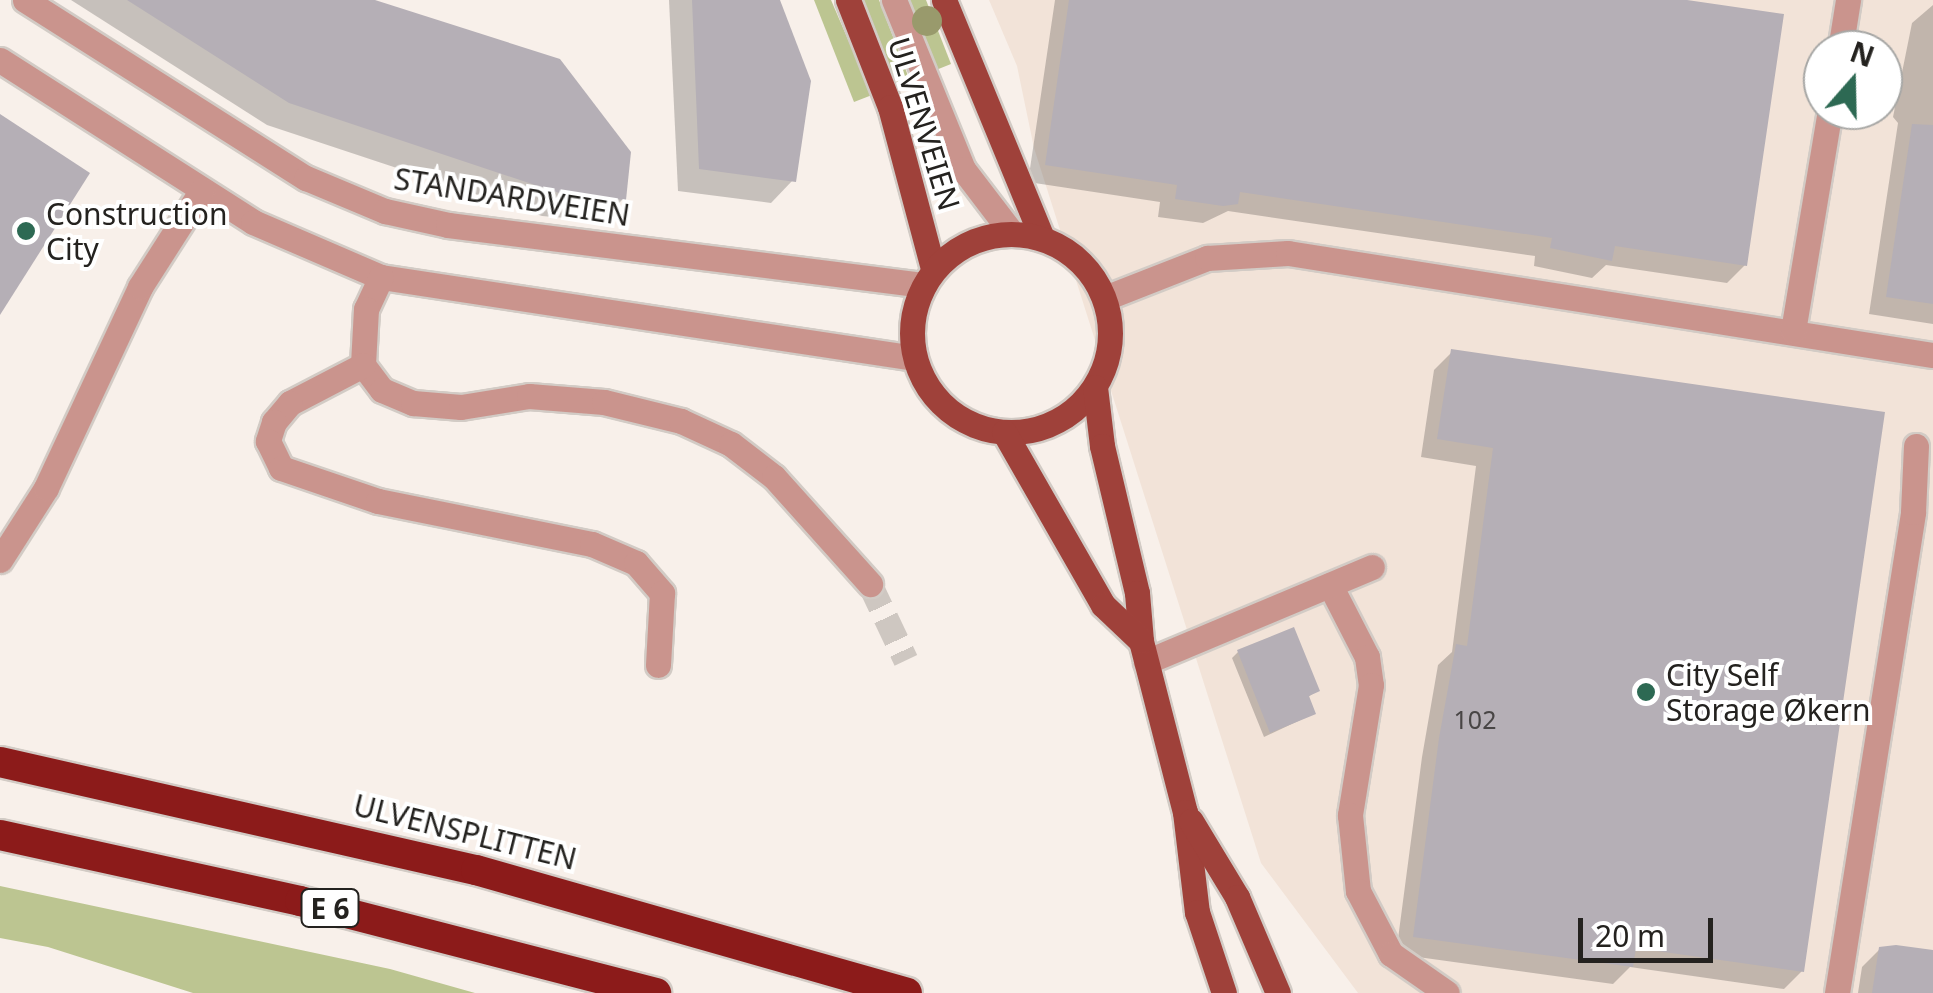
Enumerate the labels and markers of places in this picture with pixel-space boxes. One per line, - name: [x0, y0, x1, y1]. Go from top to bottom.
- place label: Construction City: [46, 196, 227, 266]
- marker: Construction City: [15, 220, 37, 242]
- place label: City Self Storage Økern: [1666, 657, 1871, 728]
- marker: City Self Storage Økern: [1635, 681, 1657, 703]

